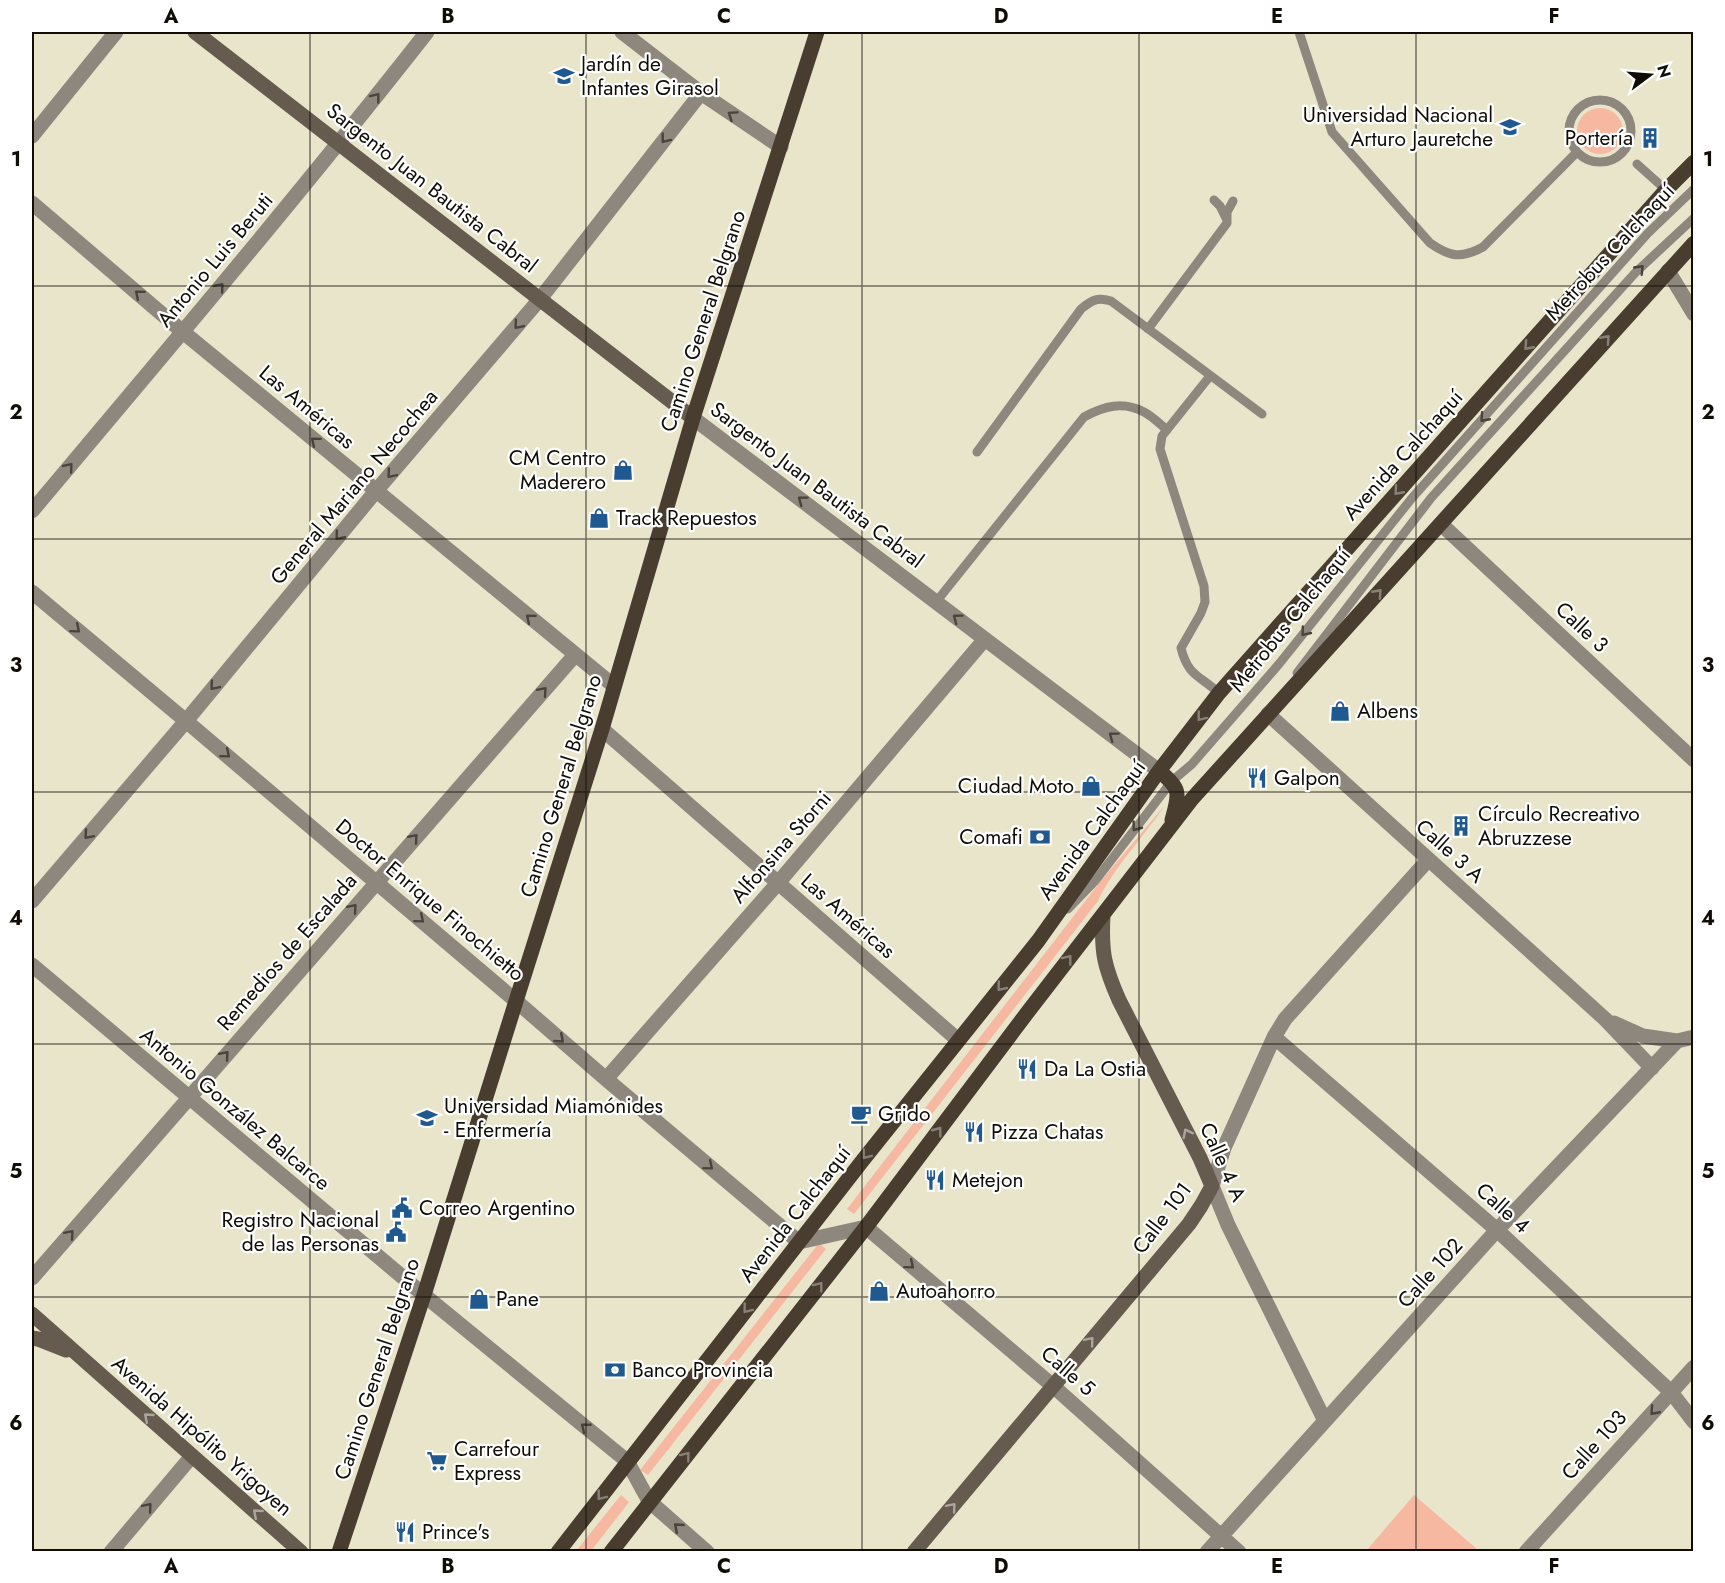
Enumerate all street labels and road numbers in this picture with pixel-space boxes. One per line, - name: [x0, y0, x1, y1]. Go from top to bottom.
- street label: Sargento Juan Bautista Cabral: [320, 96, 544, 280]
- street label: Metrobus Calchaquí: [1538, 176, 1683, 327]
- street label: Antonio Luis Beruti: [150, 186, 280, 334]
- street label: Camino General Belgrano: [653, 206, 753, 436]
- street label: Las Américas: [253, 358, 361, 456]
- street label: Avenida Calchaquí: [1336, 382, 1471, 527]
- street label: General Mariano Necochea: [263, 383, 445, 591]
- street label: Sargento Juan Bautista Cabral: [704, 395, 930, 575]
- street label: Metrobus Calchaquí: [1222, 540, 1359, 699]
- street label: Calle 3: [1549, 595, 1615, 659]
- street label: Camino General Belgrano: [513, 671, 609, 901]
- street label: Avenida Calchaquí: [1031, 753, 1154, 906]
- street label: Alfonsina Storni: [724, 784, 838, 910]
- street label: Doctor Enrique Finochietto: [329, 812, 531, 988]
- street label: Calle 3 A: [1409, 812, 1491, 890]
- street label: Las Américas: [794, 866, 902, 966]
- street label: Remedios de Escalada: [210, 867, 364, 1037]
- street label: Antonio González Balcarce: [133, 1020, 337, 1198]
- street label: Calle 4 A: [1192, 1118, 1254, 1206]
- street label: Avenida Calchaquí: [732, 1138, 859, 1289]
- street label: Calle 101: [1125, 1176, 1199, 1260]
- street label: Calle 4: [1469, 1176, 1537, 1240]
- street label: Calle 102: [1390, 1231, 1470, 1315]
- street label: Camino General Belgrano: [327, 1254, 427, 1484]
- street label: Calle 5: [1034, 1339, 1102, 1403]
- street label: Avenida Hipólito Yrigoyen: [105, 1349, 299, 1523]
- street label: Calle 103: [1554, 1403, 1634, 1487]

